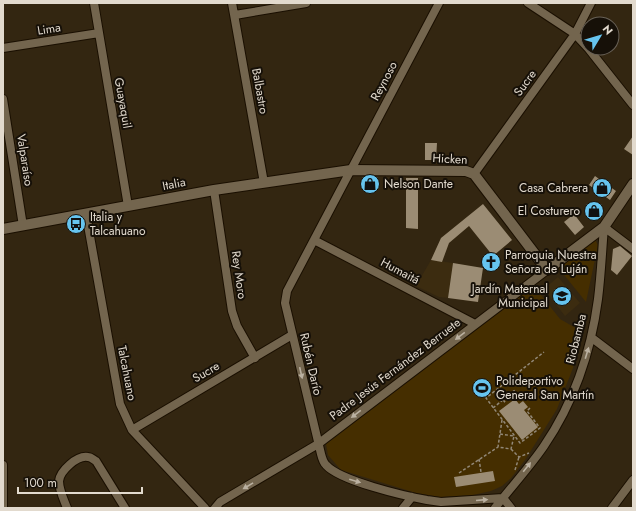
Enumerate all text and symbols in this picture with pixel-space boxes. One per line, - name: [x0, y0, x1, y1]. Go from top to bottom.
- north arrow: [580, 16, 620, 56]
- street label: Lima: [36, 18, 62, 40]
- text: N: [599, 21, 617, 38]
- street label: Reynoso: [366, 58, 402, 104]
- street label: Sucre: [509, 66, 541, 100]
- street label: Balbastro: [247, 67, 273, 116]
- street label: Guayaquil: [110, 76, 136, 130]
- street label: Valparaíso: [12, 133, 38, 188]
- street label: Hicken: [432, 149, 468, 169]
- street label: Italia: [161, 173, 187, 195]
- shop icon: Nelson Dante: [359, 173, 381, 195]
- place label: Nelson Dante: [384, 175, 453, 193]
- shop icon: Casa Cabrera: [591, 177, 613, 199]
- place label: Casa Cabrera: [519, 179, 588, 197]
- shop icon: El Costurero: [583, 200, 605, 222]
- place label: El Costurero: [518, 202, 580, 220]
- place label: Italia y Talcahuano: [90, 208, 146, 240]
- bus stop icon: Italia y Talcahuano: [65, 213, 87, 235]
- place label: Parroquia Nuestra Señora de Luján: [505, 246, 597, 278]
- street label: Rey Moro: [227, 250, 251, 301]
- church icon: Parroquia Nuestra Señora de Luján: [480, 251, 502, 273]
- street label: Humaitá: [377, 253, 423, 289]
- place label: Jardín Maternal Municipal: [470, 280, 548, 312]
- school or university icon: Jardín Maternal Municipal: [551, 285, 573, 307]
- street label: Riobamba: [561, 312, 591, 366]
- street label: Padre Jesús Fernández Berruete: [326, 314, 464, 424]
- street label: Rubén Darío: [295, 331, 327, 397]
- one-way arrow: [454, 331, 465, 340]
- street label: Talcahuano: [113, 344, 141, 402]
- one-way arrow: [584, 347, 590, 359]
- street label: Sucre: [189, 357, 223, 387]
- one-way arrow: [298, 366, 304, 379]
- place label: Polideportivo General San Martín: [496, 372, 594, 404]
- sports icon: Polideportivo General San Martín: [471, 377, 493, 399]
- one-way arrow: [351, 410, 362, 419]
- one-way arrow: [523, 462, 531, 473]
- scale bar: [18, 469, 142, 495]
- text: 100 m: [24, 474, 57, 492]
- one-way arrow: [349, 478, 361, 484]
- one-way arrow: [242, 482, 254, 489]
- one-way arrow: [476, 496, 488, 503]

